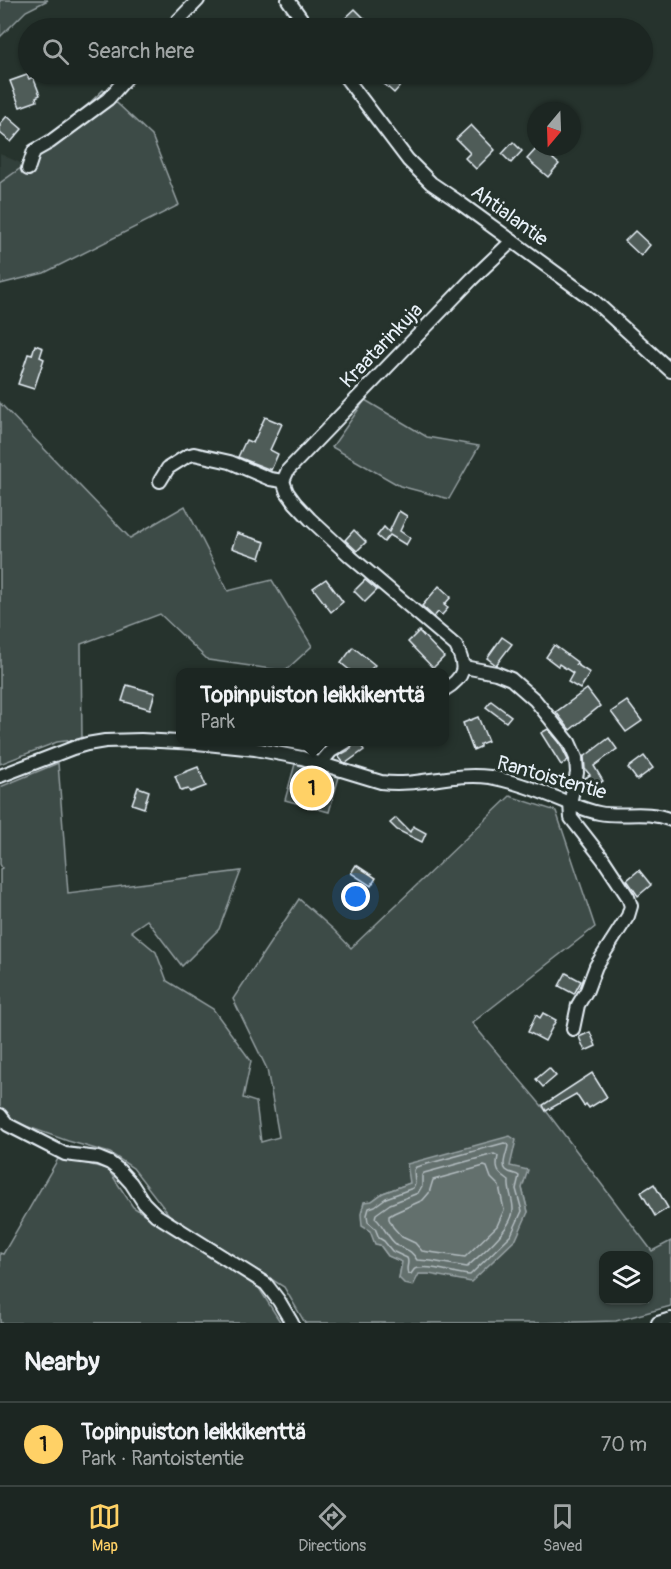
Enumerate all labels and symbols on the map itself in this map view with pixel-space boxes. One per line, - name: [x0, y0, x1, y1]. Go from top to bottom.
- north arrow: [527, 102, 581, 156]
- street label: Ahtialantie: [466, 179, 553, 252]
- street label: Kraatarinkuja: [335, 298, 428, 393]
- street label: Rantoistentie: [494, 750, 610, 805]
- pin: 1: [292, 766, 332, 810]
- your location: [341, 882, 370, 911]

